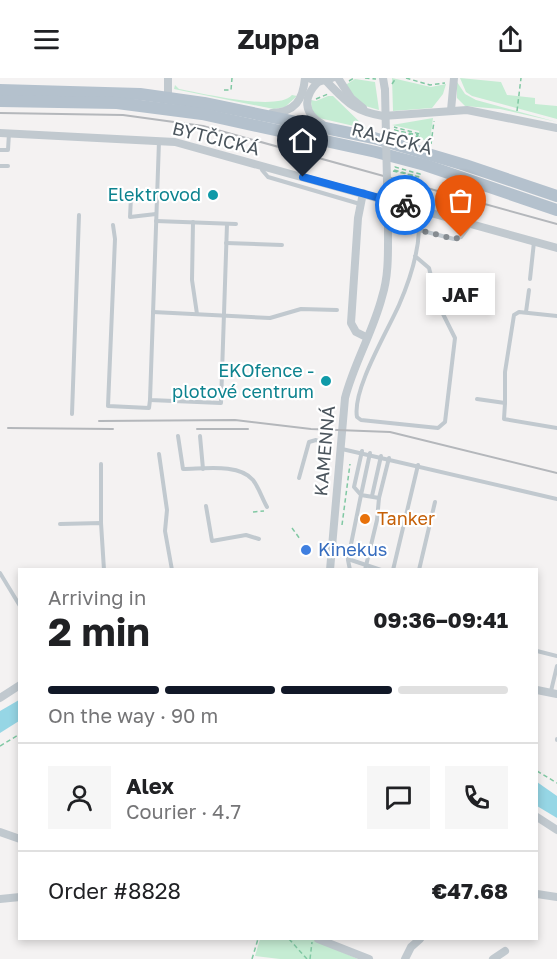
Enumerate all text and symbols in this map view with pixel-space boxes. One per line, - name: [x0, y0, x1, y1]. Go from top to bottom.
- icon: menu: [30, 23, 63, 56]
- text: Zuppa: [238, 23, 319, 55]
- icon: share: [494, 23, 527, 56]
- pin: [277, 115, 328, 177]
- street label: BYTČICKÁ: [170, 117, 262, 159]
- street label: RAJECKÁ: [350, 117, 435, 159]
- icon: home: [286, 124, 319, 157]
- courier: [375, 175, 435, 235]
- pin: [435, 175, 486, 237]
- place label: Elektrovod: [107, 183, 201, 205]
- icon: bag: [444, 184, 477, 217]
- marker: Elektrovod: [206, 188, 220, 202]
- icon: bike: [389, 189, 422, 222]
- callout: JAF: [426, 273, 496, 315]
- text: JAF: [442, 282, 479, 306]
- place label: EKOfence - plotové centrum: [172, 359, 314, 402]
- marker: EKOfence - plotové centrum: [319, 374, 333, 388]
- street label: KAMENNÁ: [309, 405, 339, 497]
- place label: Tanker: [377, 507, 435, 529]
- marker: Tanker: [358, 512, 372, 526]
- place label: Kinekus: [318, 538, 387, 560]
- marker: Kinekus: [299, 543, 313, 557]
- text: Arriving in: [48, 585, 146, 609]
- text: 09:36–09:41: [373, 606, 508, 633]
- text: 2 min: [48, 608, 150, 655]
- text: On the way · 90 m: [48, 703, 218, 727]
- button: person: [48, 766, 111, 829]
- button: chat: [367, 766, 430, 829]
- button: phone: [445, 766, 508, 829]
- text: Alex: [126, 772, 174, 799]
- text: Courier · 4.7: [126, 799, 241, 823]
- text: Order #8828: [48, 877, 181, 904]
- text: €47.68: [432, 877, 508, 904]

